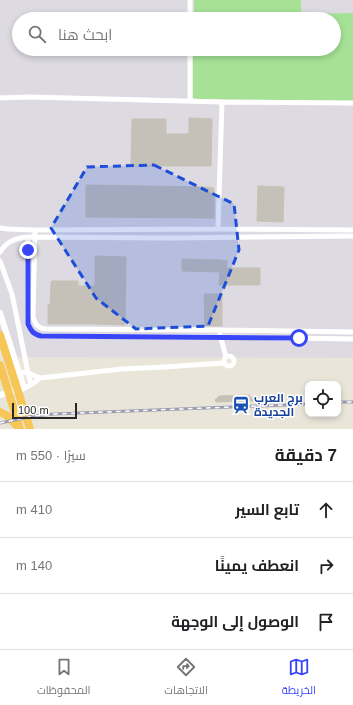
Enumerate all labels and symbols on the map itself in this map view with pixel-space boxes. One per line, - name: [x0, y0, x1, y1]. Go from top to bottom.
- route end: [19, 241, 37, 259]
- route start: [290, 329, 308, 347]
- place label: برج العرب الجديدة: [254, 391, 303, 419]
- station icon: برج العرب الجديدة: [231, 395, 251, 415]
- scale bar: [12, 401, 77, 420]

